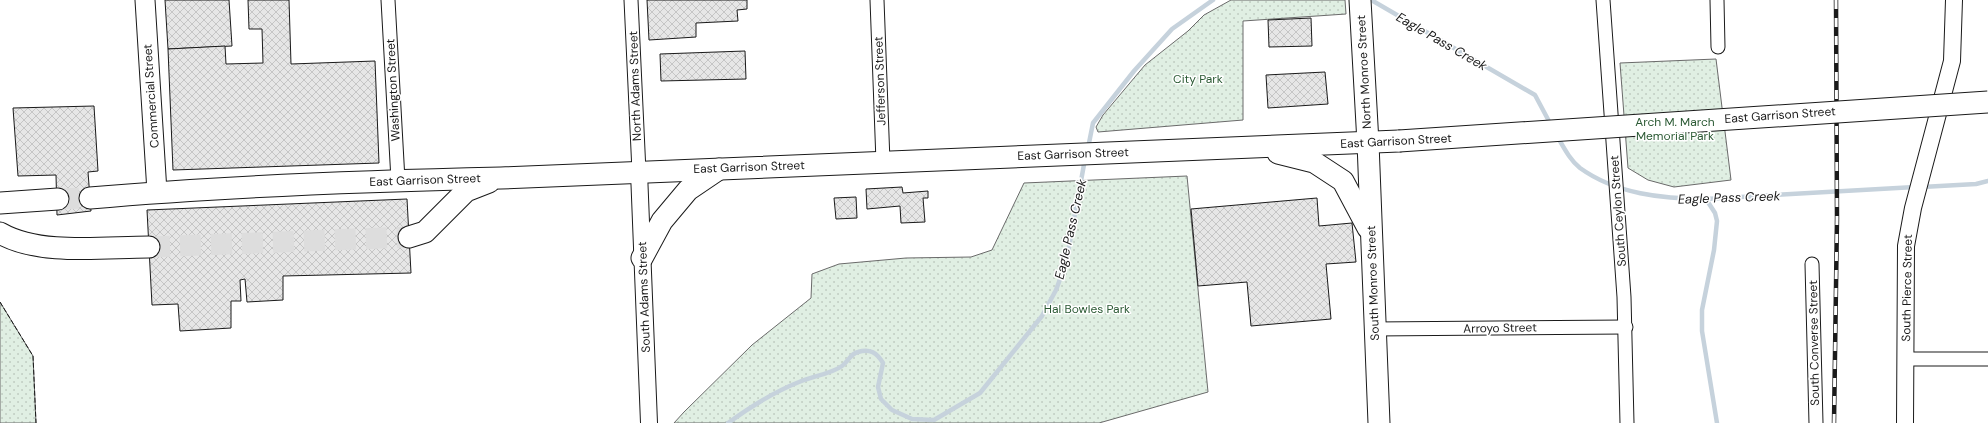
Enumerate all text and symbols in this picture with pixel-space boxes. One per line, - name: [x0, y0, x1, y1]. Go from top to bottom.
- water label: Eagle Pass Creek: [1393, 8, 1491, 75]
- street label: North Monroe Street: [1353, 14, 1375, 129]
- street label: North Adams Street: [625, 30, 645, 141]
- street label: Jefferson Street: [870, 36, 890, 126]
- street label: Washington Street: [382, 38, 404, 142]
- street label: Commercial Street: [139, 43, 163, 149]
- park label: City Park: [1173, 71, 1223, 87]
- street label: East Garrison Street: [1724, 103, 1837, 127]
- park label: Arch M. March Memorial Park: [1635, 114, 1715, 144]
- street label: East Garrison Street: [1340, 130, 1452, 152]
- street label: East Garrison Street: [1017, 144, 1129, 164]
- street label: South Ceylon Street: [1606, 155, 1630, 267]
- street label: East Garrison Street: [693, 157, 805, 177]
- street label: East Garrison Street: [369, 170, 481, 190]
- water label: Eagle Pass Creek: [1051, 177, 1090, 281]
- water label: Eagle Pass Creek: [1678, 187, 1781, 208]
- street label: South Monroe Street: [1363, 225, 1383, 341]
- street label: South Pierce Street: [1898, 234, 1916, 342]
- street label: South Adams Street: [634, 241, 654, 353]
- street label: South Converse Street: [1805, 280, 1823, 406]
- park label: Hal Bowles Park: [1044, 301, 1130, 317]
- street label: Arroyo Street: [1463, 319, 1537, 337]

